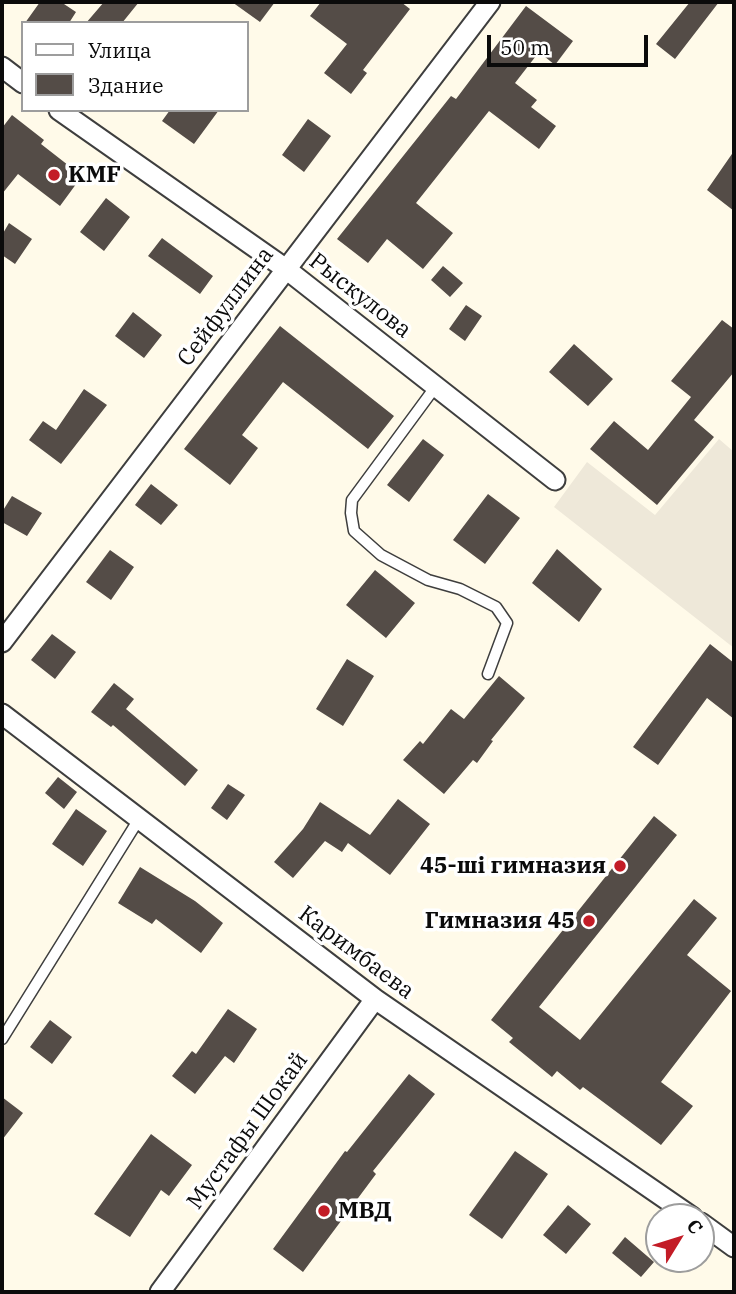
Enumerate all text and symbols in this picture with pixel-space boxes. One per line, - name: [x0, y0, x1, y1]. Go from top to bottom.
- legend: [21, 21, 248, 112]
- scale bar: [491, 21, 652, 65]
- text: 50 m: [500, 33, 550, 61]
- text: Улица: [88, 36, 152, 64]
- text: Здание: [88, 71, 163, 99]
- place label: KMF: [68, 161, 121, 189]
- marker: KMF: [46, 167, 62, 183]
- street label: Сейфуллина: [172, 242, 280, 372]
- street label: Рыскулова: [303, 248, 417, 344]
- place label: 45-ші гимназия: [420, 852, 606, 880]
- marker: 45-ші гимназия: [612, 858, 628, 874]
- street label: Каримбаева: [293, 901, 419, 1005]
- place label: Гимназия 45: [425, 907, 575, 935]
- marker: Гимназия 45: [581, 913, 597, 929]
- street label: Мустафы Шокай: [182, 1047, 314, 1215]
- place label: МВД: [338, 1197, 392, 1225]
- marker: МВД: [316, 1203, 332, 1219]
- north arrow: [645, 1203, 715, 1273]
- text: С: [682, 1214, 708, 1239]

